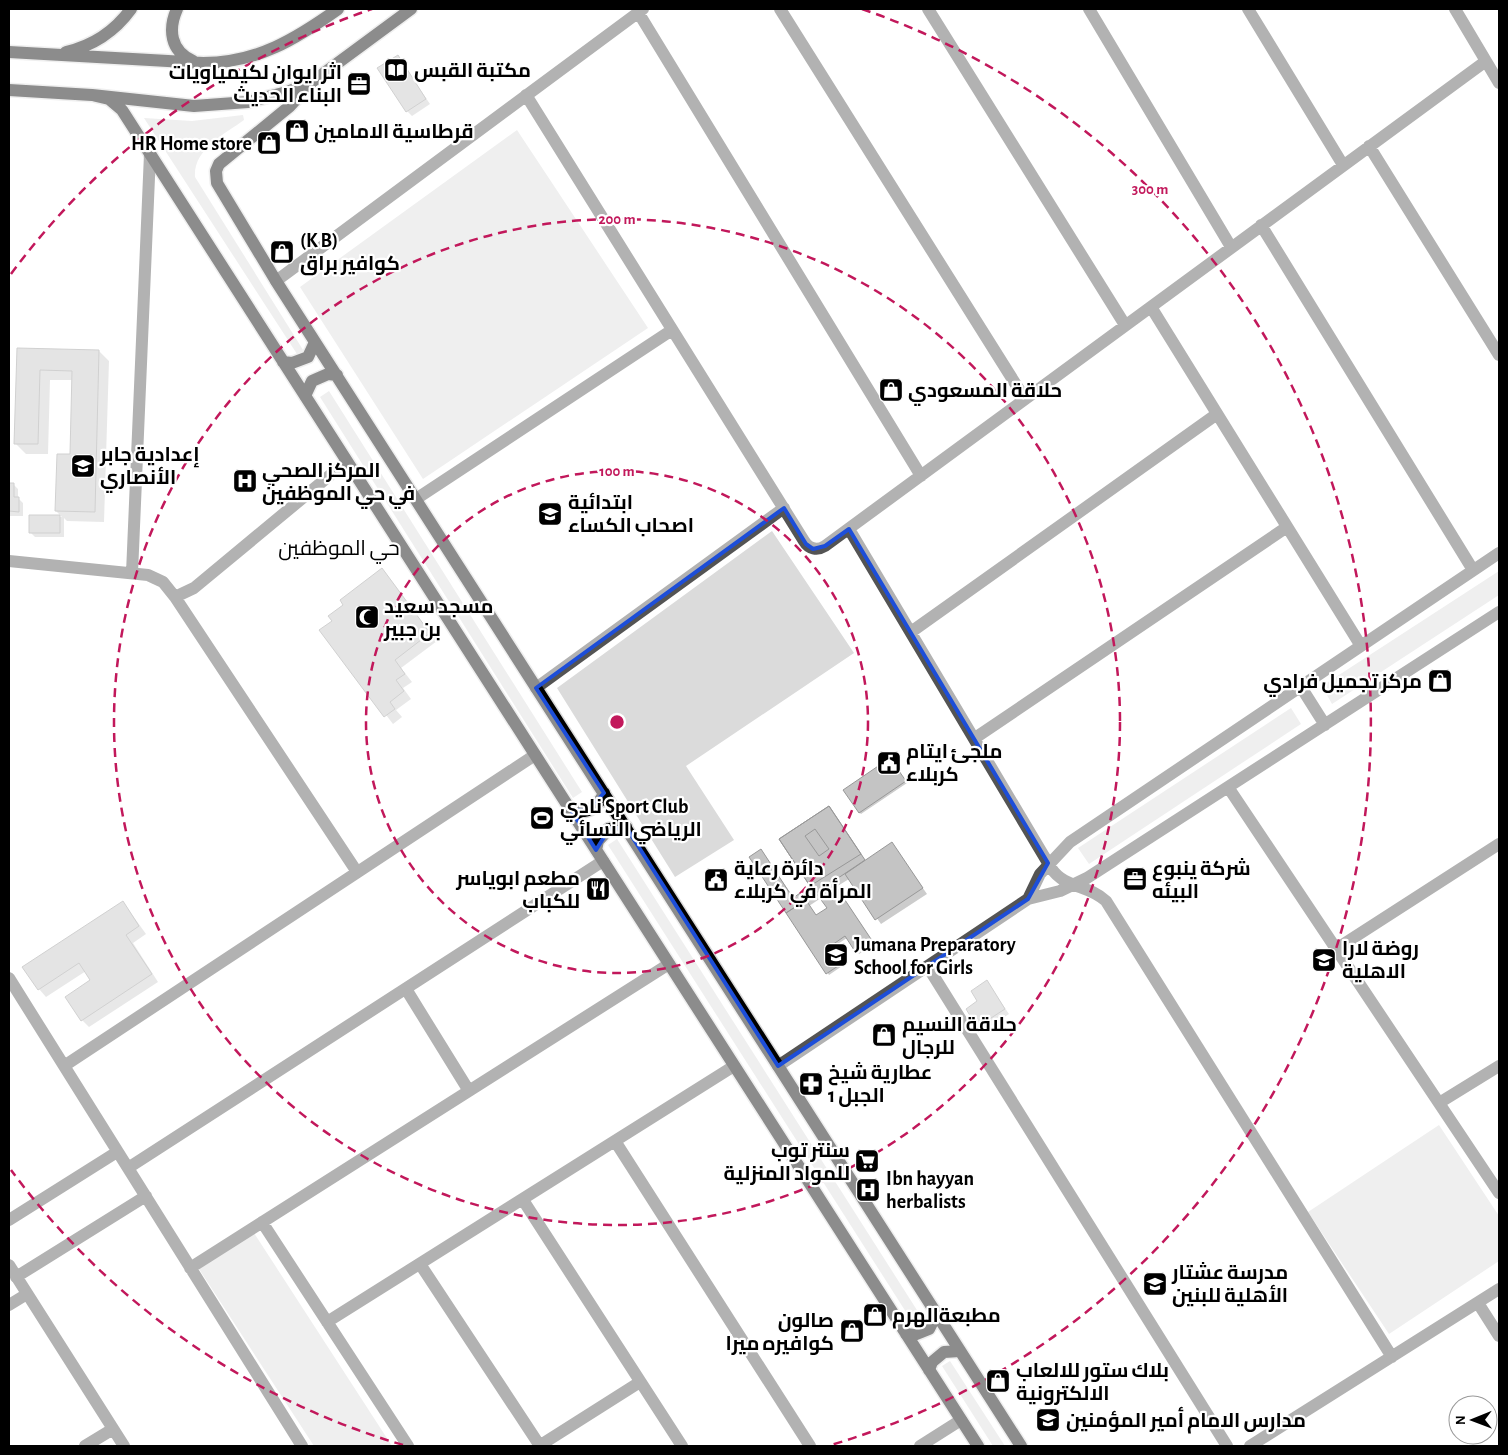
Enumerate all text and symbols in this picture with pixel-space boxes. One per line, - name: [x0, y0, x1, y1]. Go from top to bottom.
- library icon: مكتبة القبس: [383, 57, 409, 83]
- place label: مكتبة القبس: [414, 61, 531, 82]
- place label: اثر ايوان لكيمياويات البناء الحديث: [169, 62, 342, 107]
- office icon: اثر ايوان لكيمياويات البناء الحديث: [346, 71, 372, 97]
- shop icon: قرطاسية الامامين: [284, 118, 310, 144]
- place label: قرطاسية الامامين: [314, 122, 473, 143]
- shop icon: HR Home store: [256, 130, 282, 156]
- place label: HR Home store: [131, 134, 252, 154]
- text: 300 m: [1132, 182, 1168, 197]
- text: 200 m: [598, 212, 636, 227]
- place label: (K B) كوافير براق: [300, 231, 400, 276]
- shop icon: (K B) كوافير براق: [269, 239, 295, 265]
- shop icon: حلاقة المسعودي: [878, 377, 904, 403]
- place label: حلاقة المسعودي: [908, 381, 1062, 406]
- place label: إعدادية جابر الأنصاري: [99, 445, 199, 493]
- school or university icon: إعدادية جابر الأنصاري: [70, 453, 96, 479]
- place label: المركز الصحي في حي الموظفين: [262, 461, 415, 509]
- text: 100 m: [599, 464, 635, 479]
- hospital icon: المركز الصحي في حي الموظفين: [232, 468, 258, 494]
- place label: ابتدائية اصحاب الكساء: [568, 492, 694, 537]
- school or university icon: ابتدائية اصحاب الكساء: [537, 501, 563, 527]
- district label: حي الموظفين: [278, 538, 400, 564]
- place label: مسجد سعيد بن جبير: [383, 597, 494, 641]
- mosque icon: مسجد سعيد بن جبير: [354, 604, 380, 630]
- shop icon: مركز تجميل فرادي: [1427, 668, 1453, 694]
- place label: مركز تجميل فرادي: [1263, 672, 1422, 697]
- centre of rings: [608, 713, 626, 731]
- place label: ملجئ ايتام كربلاء: [906, 742, 1002, 786]
- public building icon: ملجئ ايتام كربلاء: [876, 750, 902, 776]
- place label: نادي Sport Club الرياضي النسائي: [560, 797, 702, 845]
- sports icon: نادي Sport Club الرياضي النسائي: [529, 805, 555, 831]
- place label: دائرة رعاية المرأة في كربلاء: [734, 858, 872, 907]
- place label: شركة ينبوع البيئه: [1152, 858, 1251, 903]
- office icon: شركة ينبوع البيئه: [1122, 866, 1148, 892]
- public building icon: دائرة رعاية المرأة في كربلاء: [703, 867, 729, 893]
- place label: مطعم ابوياسر للكباب: [455, 869, 580, 913]
- restaurant icon: مطعم ابوياسر للكباب: [585, 876, 611, 902]
- place label: Jumana Preparatory School for Girls: [854, 935, 1016, 978]
- place label: روضة لارا الاهلية: [1342, 939, 1419, 983]
- school or university icon: Jumana Preparatory School for Girls: [823, 942, 849, 968]
- school or university icon: روضة لارا الاهلية: [1311, 947, 1337, 973]
- place label: حلاقة النسيم للرجال: [902, 1015, 1017, 1059]
- shop icon: حلاقة النسيم للرجال: [871, 1022, 897, 1048]
- place label: عطارية شيخ الجبل 1: [828, 1062, 932, 1107]
- pharmacy icon: عطارية شيخ الجبل 1: [798, 1071, 824, 1097]
- place label: سنتر توب للمواد المنزلية: [723, 1141, 850, 1185]
- supermarket icon: سنتر توب للمواد المنزلية: [854, 1148, 880, 1174]
- place label: Ibn hayyan herbalists: [886, 1169, 974, 1212]
- hospital icon: Ibn hayyan herbalists: [855, 1177, 881, 1203]
- place label: مدرسة عشتار الأهلية للبنين: [1171, 1262, 1288, 1307]
- school or university icon: مدرسة عشتار الأهلية للبنين: [1142, 1271, 1168, 1297]
- shop icon: مطبعةالهرم: [862, 1302, 888, 1328]
- place label: مطبعةالهرم: [892, 1306, 1001, 1329]
- place label: صالون كوافيره ميرا: [726, 1311, 834, 1355]
- shop icon: صالون كوافيره ميرا: [839, 1318, 865, 1344]
- place label: بلاك ستور للالعاب الالكترونية: [1016, 1361, 1169, 1405]
- shop icon: بلاك ستور للالعاب الالكترونية: [985, 1368, 1011, 1394]
- north arrow: [1448, 1395, 1498, 1445]
- place label: مدارس الامام أمير المؤمنين: [1066, 1406, 1306, 1434]
- school or university icon: مدارس الامام أمير المؤمنين: [1035, 1407, 1061, 1433]
- text: N: [1454, 1415, 1468, 1425]

